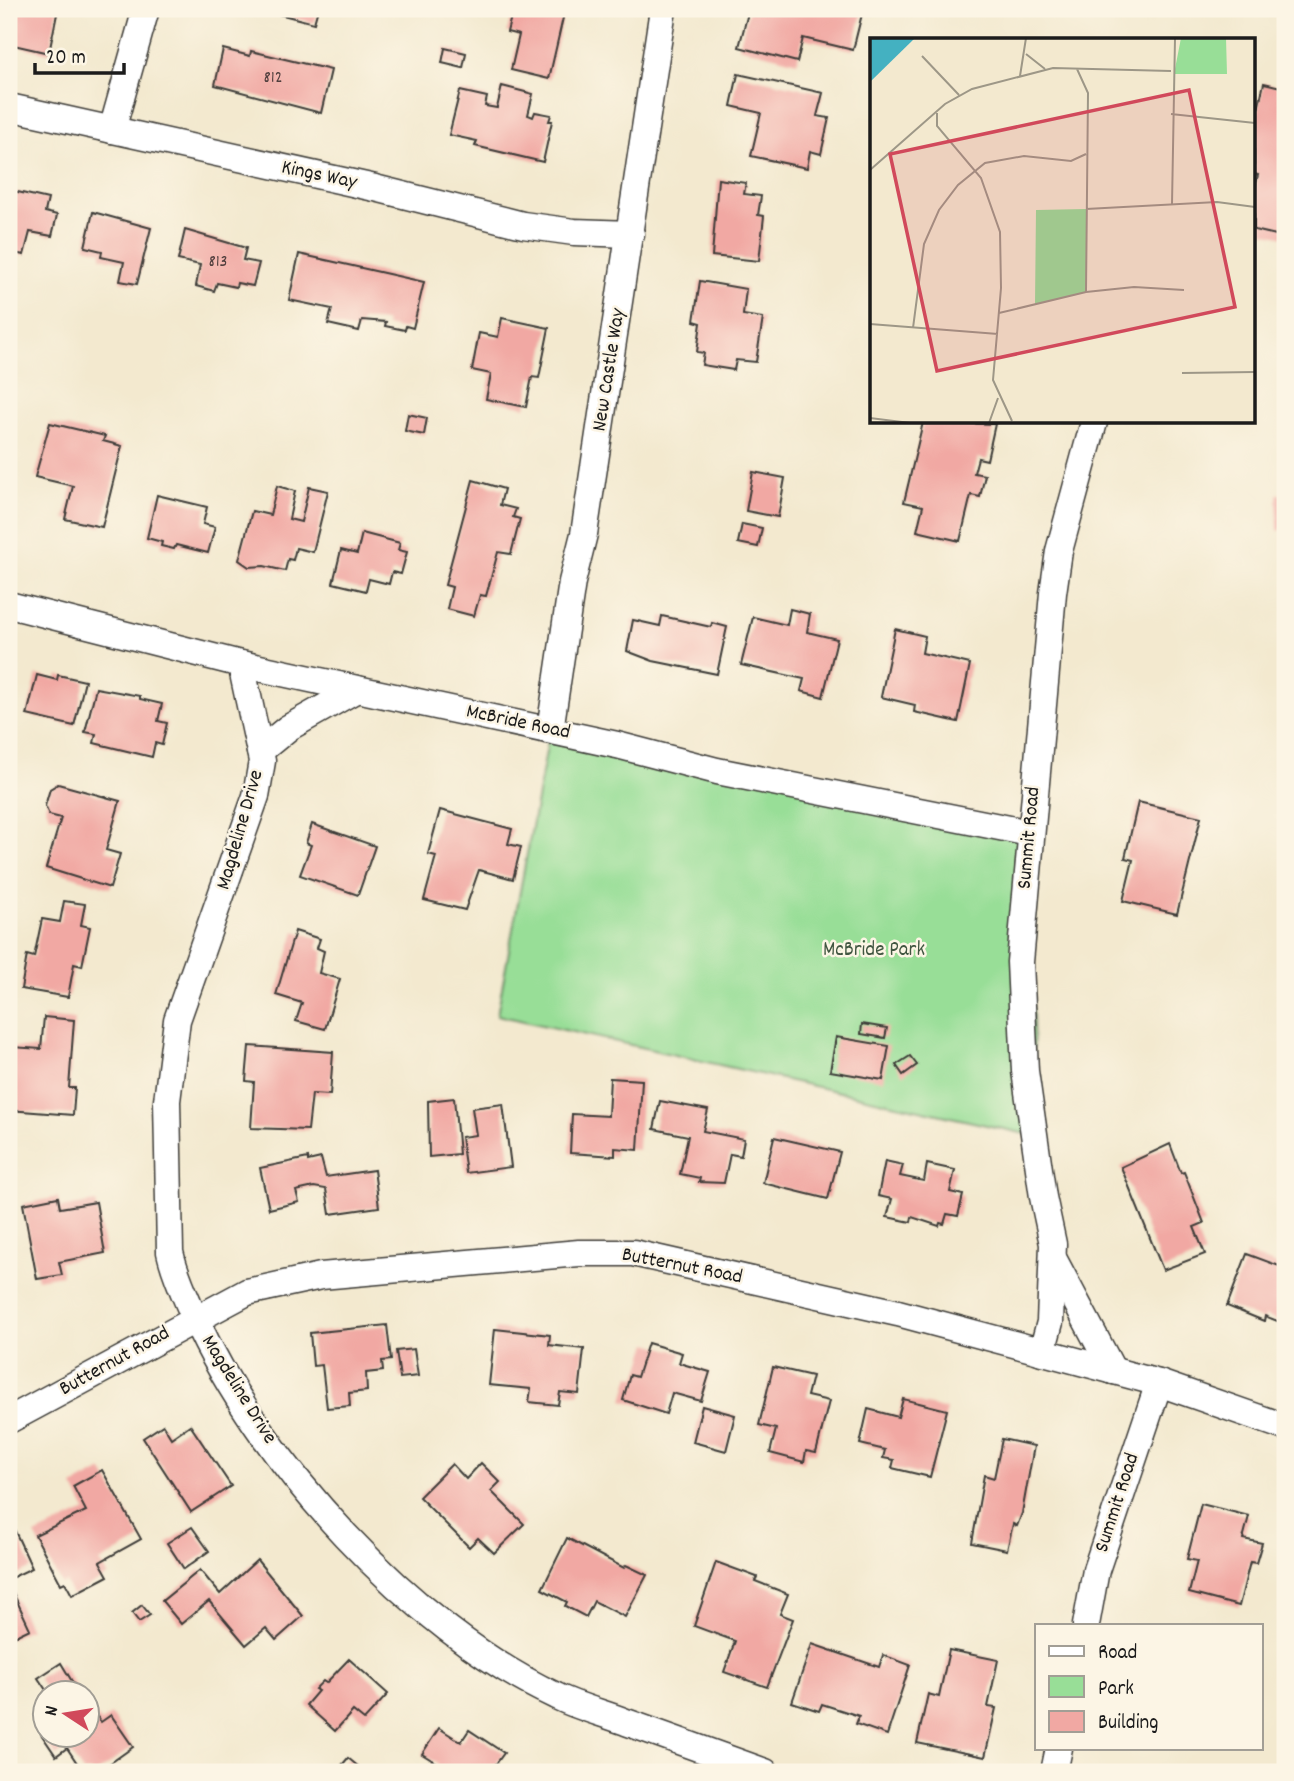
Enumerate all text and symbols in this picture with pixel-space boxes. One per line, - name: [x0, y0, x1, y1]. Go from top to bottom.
- scale bar: [35, 32, 124, 76]
- inset map: [870, 38, 1256, 424]
- text: 20 m: [46, 44, 86, 74]
- house number: 812: [263, 66, 283, 91]
- street label: Kings Way: [278, 153, 360, 199]
- house number: 813: [208, 250, 228, 275]
- street label: New Castle Way: [585, 306, 635, 434]
- street label: McBride Road: [463, 697, 573, 749]
- street label: Magdeline Drive: [210, 767, 272, 893]
- street label: Summit Road: [1011, 785, 1049, 891]
- park label: McBride Park: [823, 936, 925, 966]
- street label: Butternut Road: [619, 1241, 745, 1293]
- street label: Butternut Road: [54, 1319, 176, 1405]
- street label: Magdeline Drive: [193, 1330, 283, 1450]
- street label: Summit Road: [1088, 1449, 1148, 1557]
- legend: [1035, 1624, 1262, 1750]
- text: Road: [1098, 1639, 1137, 1669]
- text: Park: [1098, 1675, 1134, 1705]
- north arrow: [32, 1680, 102, 1750]
- text: N: [39, 1704, 67, 1719]
- text: Building: [1098, 1709, 1158, 1739]

